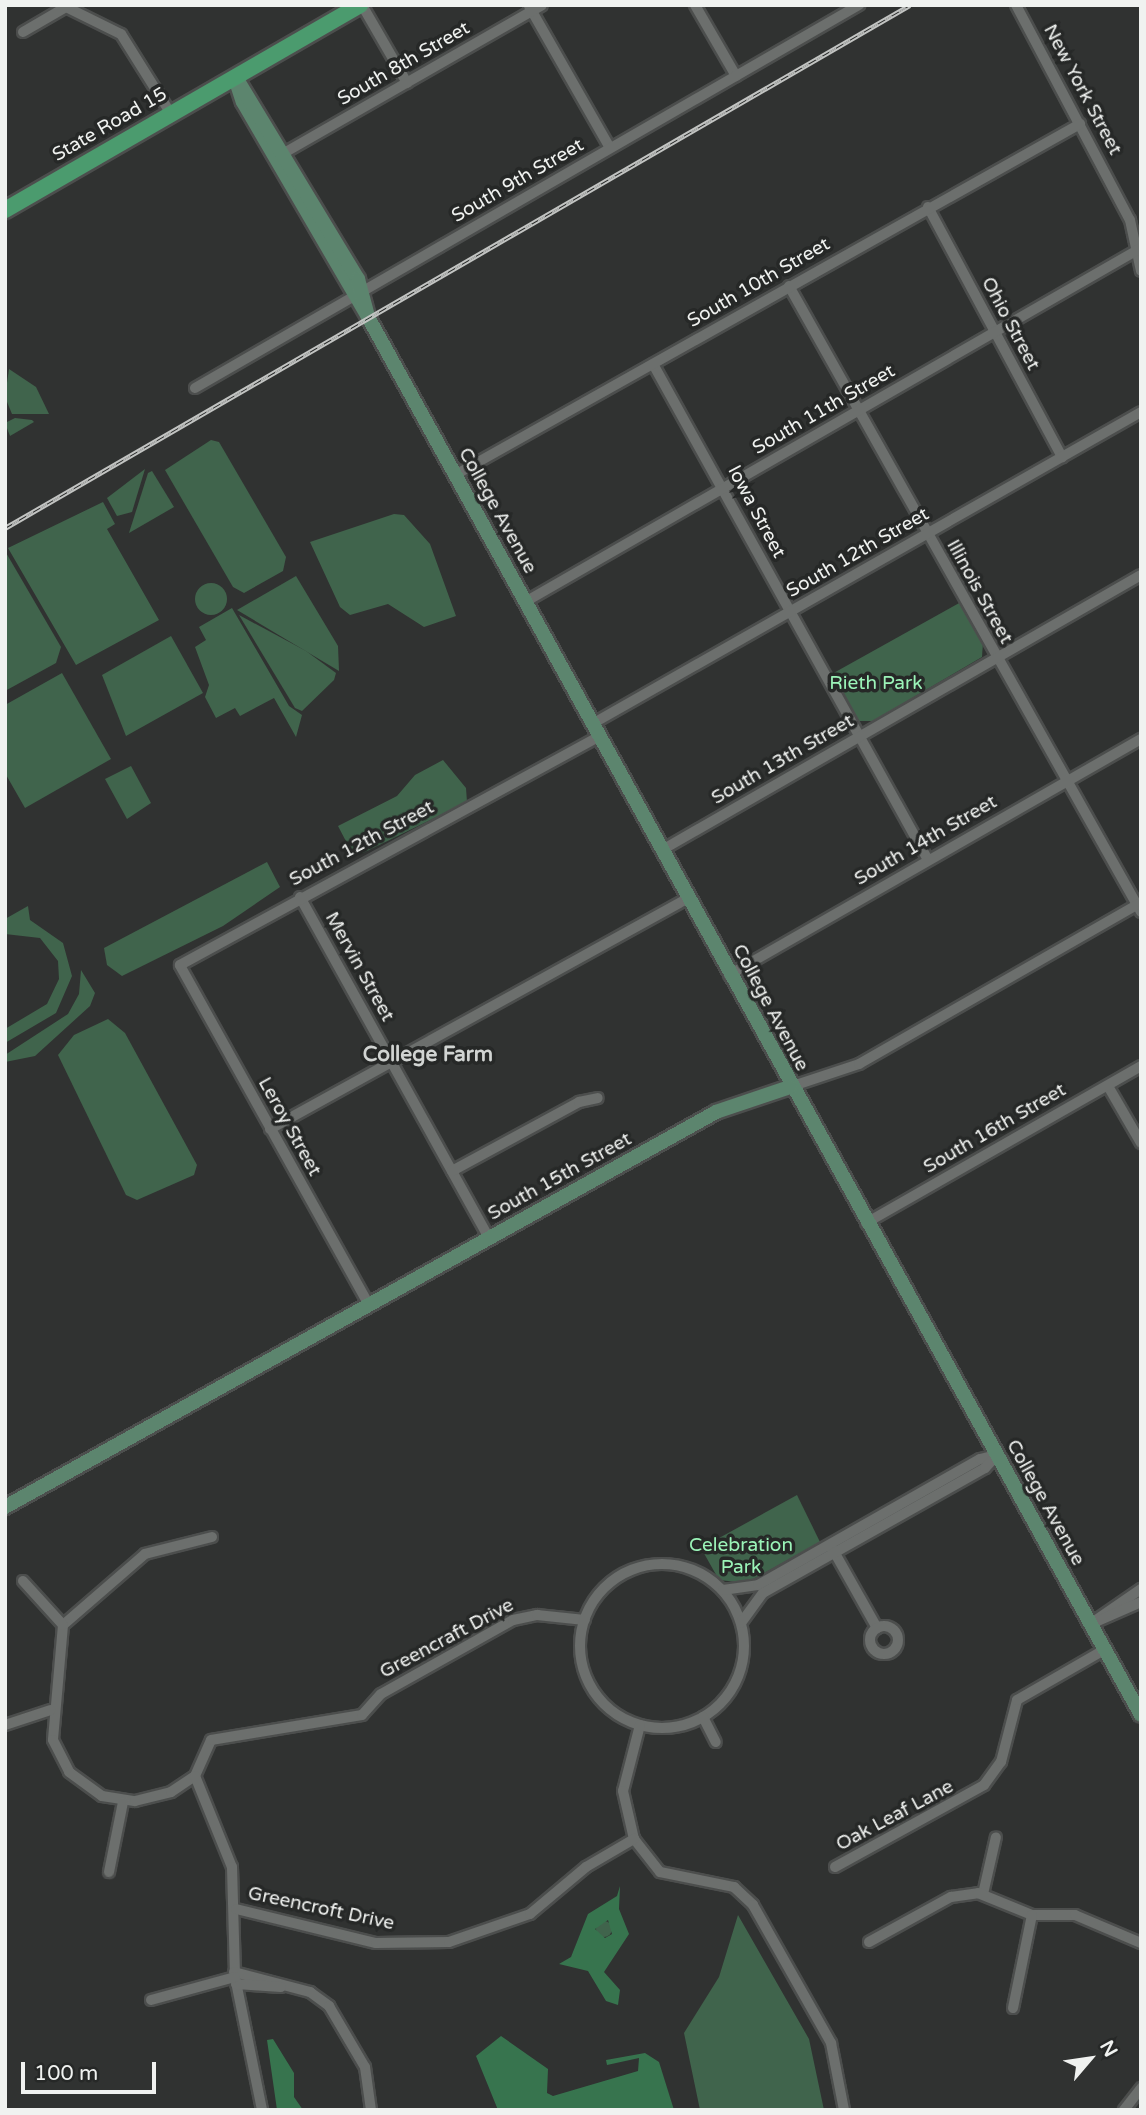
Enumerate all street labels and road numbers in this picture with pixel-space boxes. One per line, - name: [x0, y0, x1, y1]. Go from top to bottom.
- street label: South 8th Street: [334, 17, 474, 111]
- street label: New York Street: [1038, 21, 1126, 159]
- street label: State Road 15: [49, 83, 171, 167]
- street label: South 9th Street: [448, 134, 588, 228]
- street label: South 10th Street: [684, 233, 834, 333]
- street label: Ohio Street: [976, 273, 1044, 375]
- street label: South 11th Street: [749, 360, 899, 460]
- street label: College Avenue: [453, 444, 541, 578]
- street label: Iowa Street: [722, 462, 790, 562]
- street label: South 12th Street: [783, 503, 933, 603]
- street label: Illinois Street: [941, 536, 1017, 648]
- street label: South 13th Street: [708, 710, 858, 810]
- street label: South 14th Street: [851, 791, 1001, 891]
- street label: South 12th Street: [286, 796, 438, 892]
- street label: Mervin Street: [320, 908, 398, 1026]
- street label: College Avenue: [727, 941, 813, 1075]
- street label: Leroy Street: [252, 1074, 326, 1180]
- street label: South 16th Street: [920, 1079, 1070, 1179]
- street label: South 15th Street: [484, 1128, 636, 1226]
- street label: College Avenue: [1001, 1436, 1089, 1570]
- street label: Greencraft Drive: [376, 1594, 518, 1684]
- street label: Oak Leaf Lane: [832, 1776, 958, 1856]
- street label: Greencroft Drive: [246, 1882, 396, 1936]

